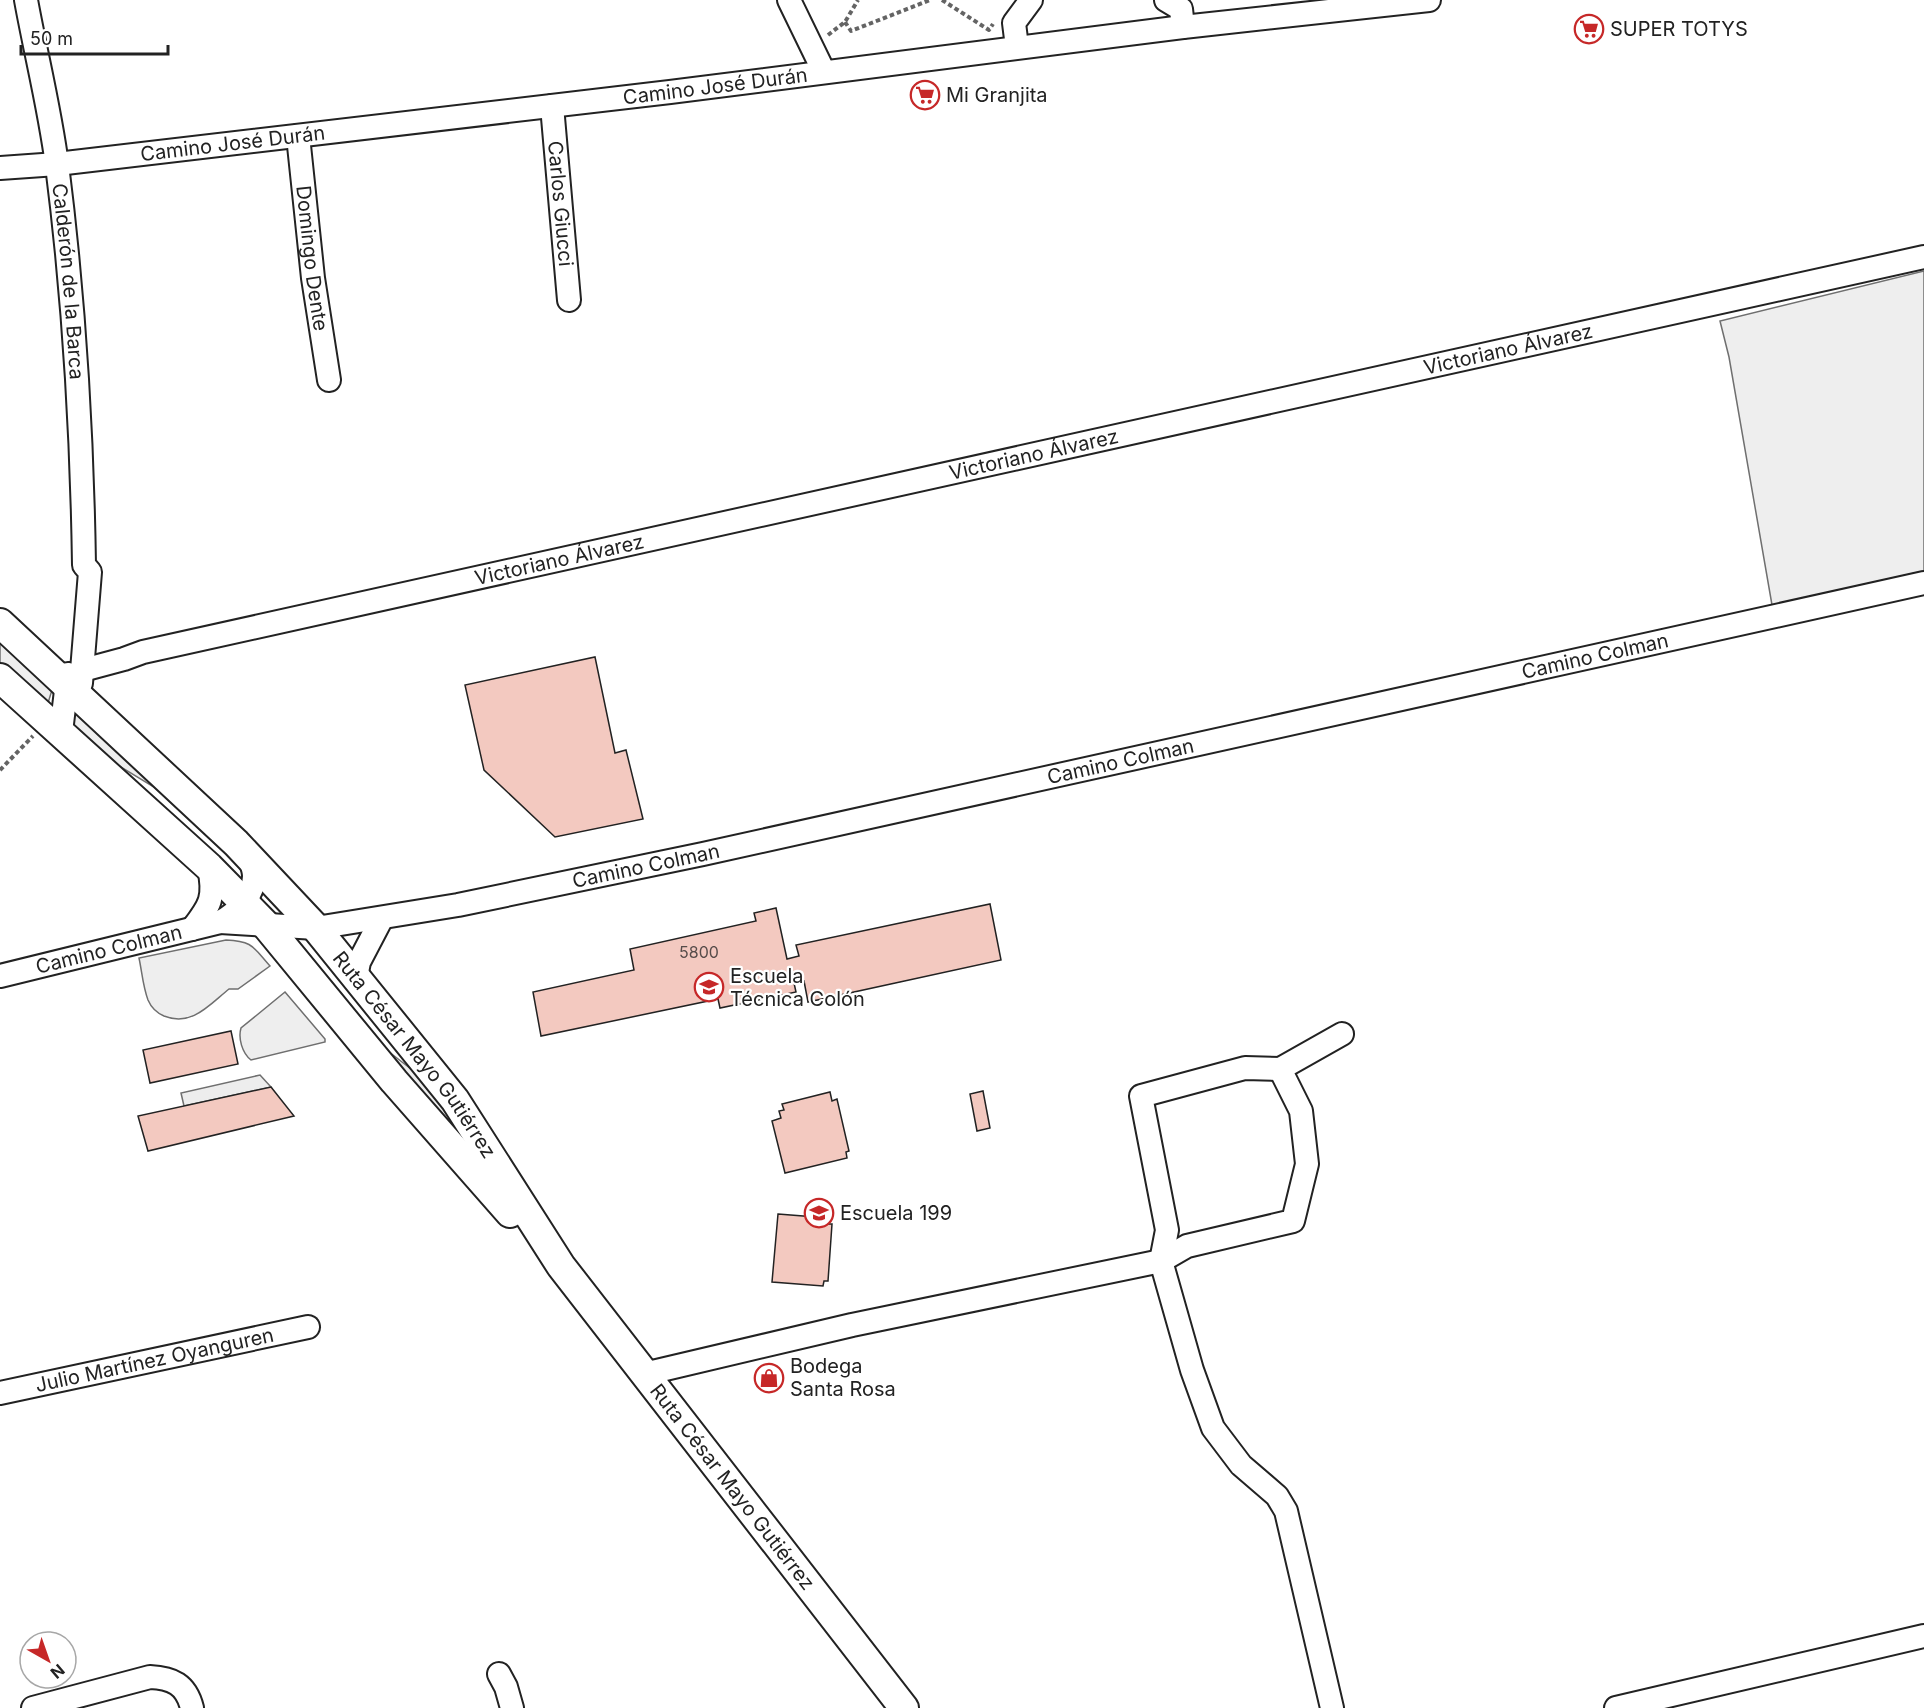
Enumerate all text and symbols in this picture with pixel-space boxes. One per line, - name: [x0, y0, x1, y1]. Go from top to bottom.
- supermarket icon: SUPER TOTYS: [1573, 13, 1605, 45]
- place label: SUPER TOTYS: [1610, 17, 1748, 41]
- scale bar: [21, 18, 168, 56]
- text: 50 m: [30, 28, 73, 49]
- street label: Camino José Durán: [622, 63, 809, 109]
- supermarket icon: Mi Granjita: [909, 79, 941, 111]
- place label: Mi Granjita: [946, 83, 1048, 107]
- street label: Camino José Durán: [139, 121, 326, 166]
- street label: Carlos Giucci: [543, 140, 578, 267]
- street label: Calderón de la Barca: [47, 182, 89, 380]
- street label: Domingo Dente: [291, 184, 333, 333]
- street label: Victoriano Álvarez: [1421, 319, 1595, 380]
- street label: Victoriano Álvarez: [947, 424, 1121, 485]
- street label: Victoriano Álvarez: [472, 529, 646, 590]
- street label: Camino Colman: [1519, 628, 1671, 684]
- street label: Camino Colman: [1045, 733, 1196, 789]
- street label: Camino Colman: [570, 839, 722, 893]
- street label: Camino Colman: [33, 920, 184, 979]
- house number: 5800: [679, 942, 719, 962]
- street label: Ruta César Mayo Gutiérrez: [328, 947, 501, 1163]
- place label: Escuela Técnica Colón: [730, 964, 865, 1011]
- school or university icon: Escuela Técnica Colón: [693, 971, 725, 1003]
- school or university icon: Escuela 199: [803, 1197, 835, 1229]
- place label: Escuela 199: [840, 1201, 952, 1225]
- street label: Julio Martínez Oyanguren: [33, 1323, 276, 1397]
- place label: Bodega Santa Rosa: [790, 1354, 896, 1401]
- shop icon: Bodega Santa Rosa: [753, 1362, 785, 1394]
- street label: Ruta César Mayo Gutiérrez: [645, 1379, 820, 1595]
- north arrow: [18, 1630, 78, 1690]
- text: N: [47, 1660, 69, 1683]

